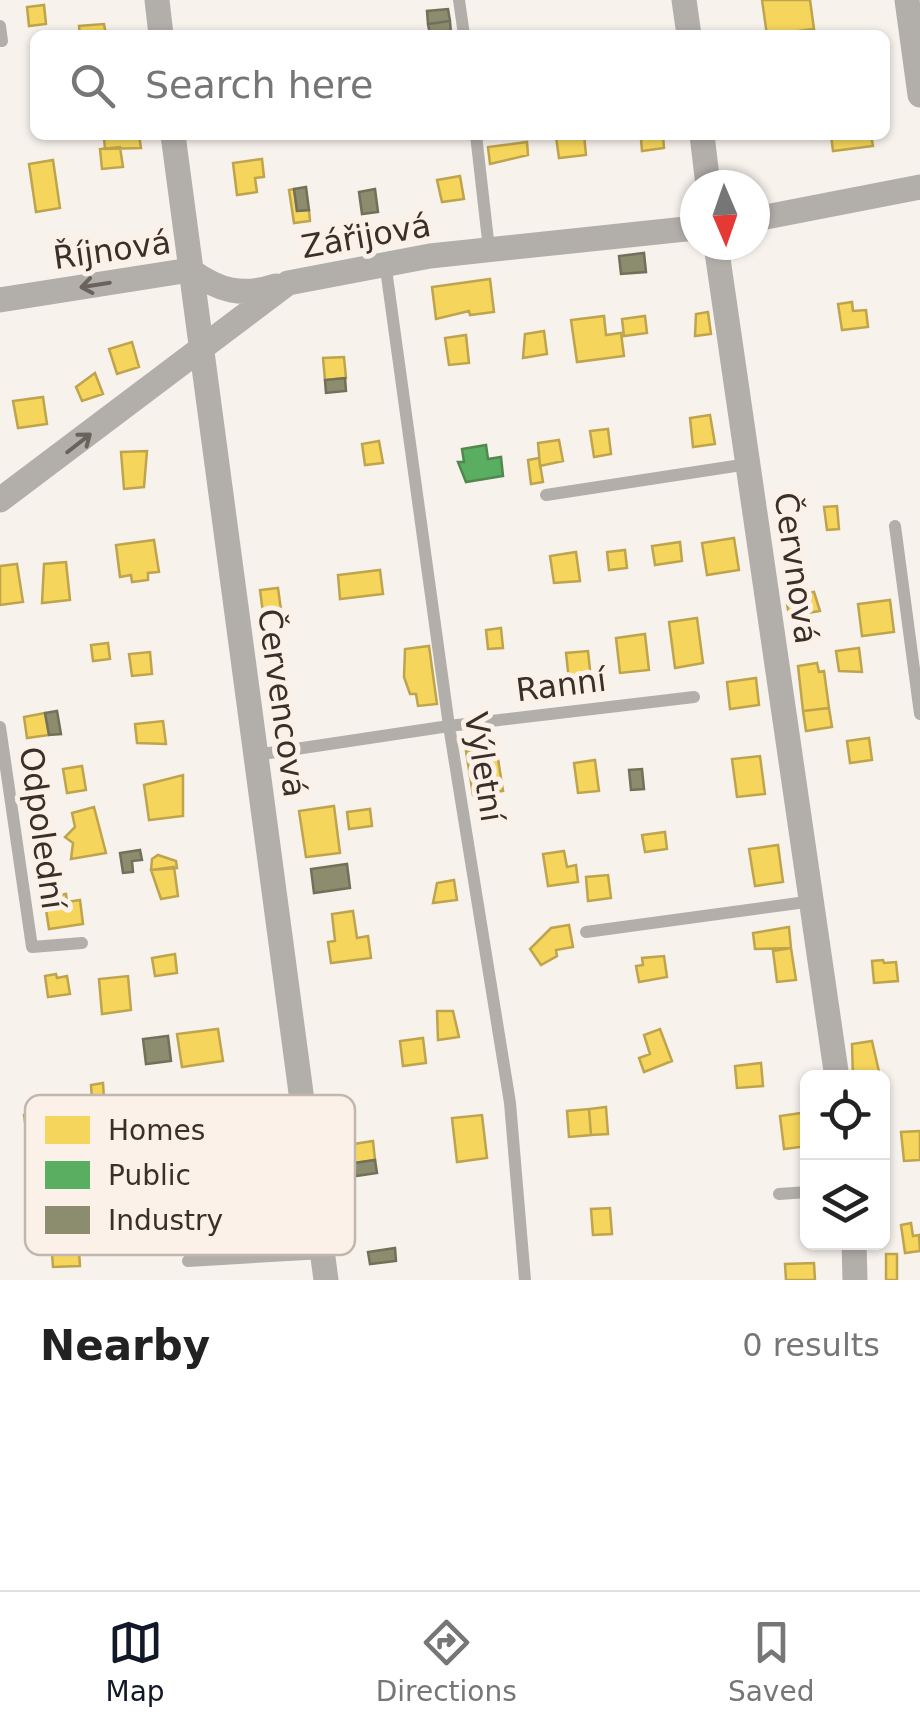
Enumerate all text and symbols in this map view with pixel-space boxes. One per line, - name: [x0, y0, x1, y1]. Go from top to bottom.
- search box: [30, 30, 890, 140]
- icon: search: [65, 58, 120, 113]
- text: Search here: [145, 63, 373, 107]
- north arrow: [680, 170, 770, 260]
- street label: Zářijová: [298, 206, 434, 266]
- street label: Říjnová: [51, 223, 173, 277]
- one-way arrow: [79, 276, 112, 295]
- one-way arrow: [65, 433, 92, 454]
- street label: Červnová: [767, 490, 826, 646]
- street label: Červencová: [250, 606, 315, 800]
- street label: Ranní: [514, 660, 609, 709]
- street label: Výletní: [457, 710, 512, 826]
- street label: Odpolední: [12, 744, 72, 913]
- map controls: [800, 1070, 890, 1250]
- button: locate: [800, 1070, 890, 1160]
- legend: [25, 1095, 355, 1255]
- text: Homes: [108, 1114, 205, 1147]
- text: Public: [108, 1159, 191, 1192]
- button: layers: [800, 1160, 890, 1250]
- text: Industry: [108, 1204, 223, 1237]
- text: Nearby: [40, 1321, 210, 1370]
- text: 0 results: [742, 1326, 880, 1364]
- tab: Map: [106, 1615, 165, 1708]
- tab: Directions: [376, 1615, 517, 1708]
- tab: Saved: [728, 1615, 814, 1708]

